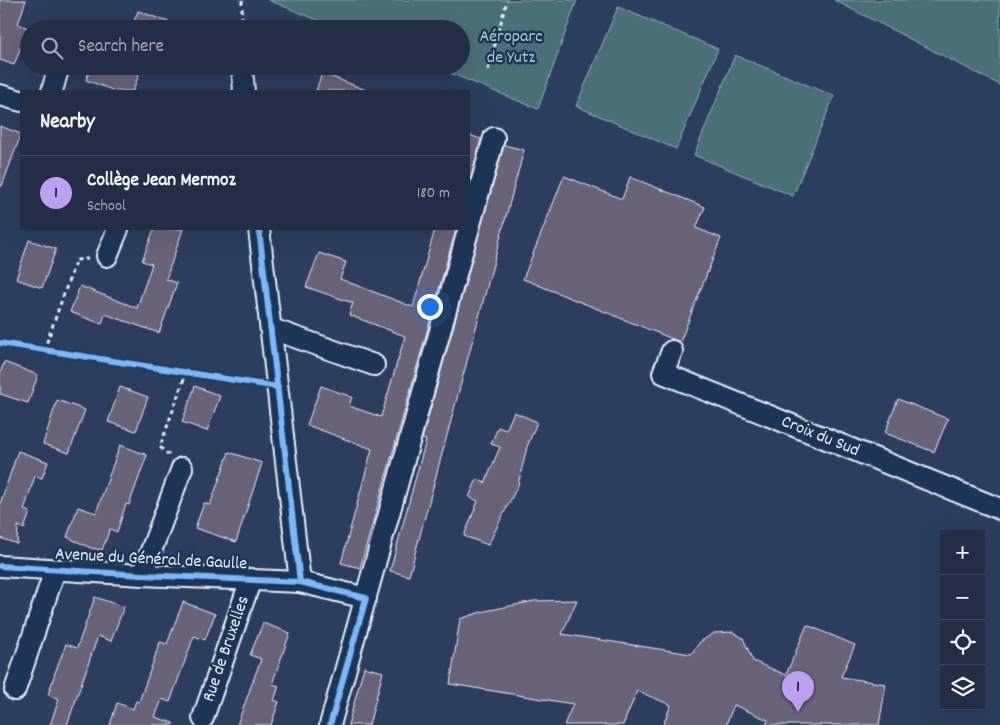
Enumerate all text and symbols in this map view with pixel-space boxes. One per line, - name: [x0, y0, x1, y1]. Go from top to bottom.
- search box: [20, 20, 470, 75]
- park label: Aéroparc de Yutz: [480, 25, 542, 71]
- icon: search: [38, 34, 66, 62]
- text: Search here: [78, 34, 164, 61]
- text: Nearby: [40, 108, 95, 138]
- text: Collège Jean Mermoz: [87, 168, 236, 195]
- text: 1: [54, 182, 58, 205]
- text: 180 m: [417, 182, 450, 205]
- text: School: [87, 195, 126, 218]
- your location: [417, 294, 443, 320]
- street label: Croix du Sud: [777, 410, 863, 464]
- map controls: [940, 530, 985, 710]
- button: +: [940, 530, 985, 575]
- street label: Avenue du Général de Gaulle: [54, 542, 248, 578]
- button: −: [940, 575, 985, 620]
- street label: Rue de Bruxelles: [197, 593, 257, 705]
- button: locate: [940, 620, 985, 665]
- button: layers: [940, 665, 985, 710]
- pin: 1: [782, 671, 814, 712]

